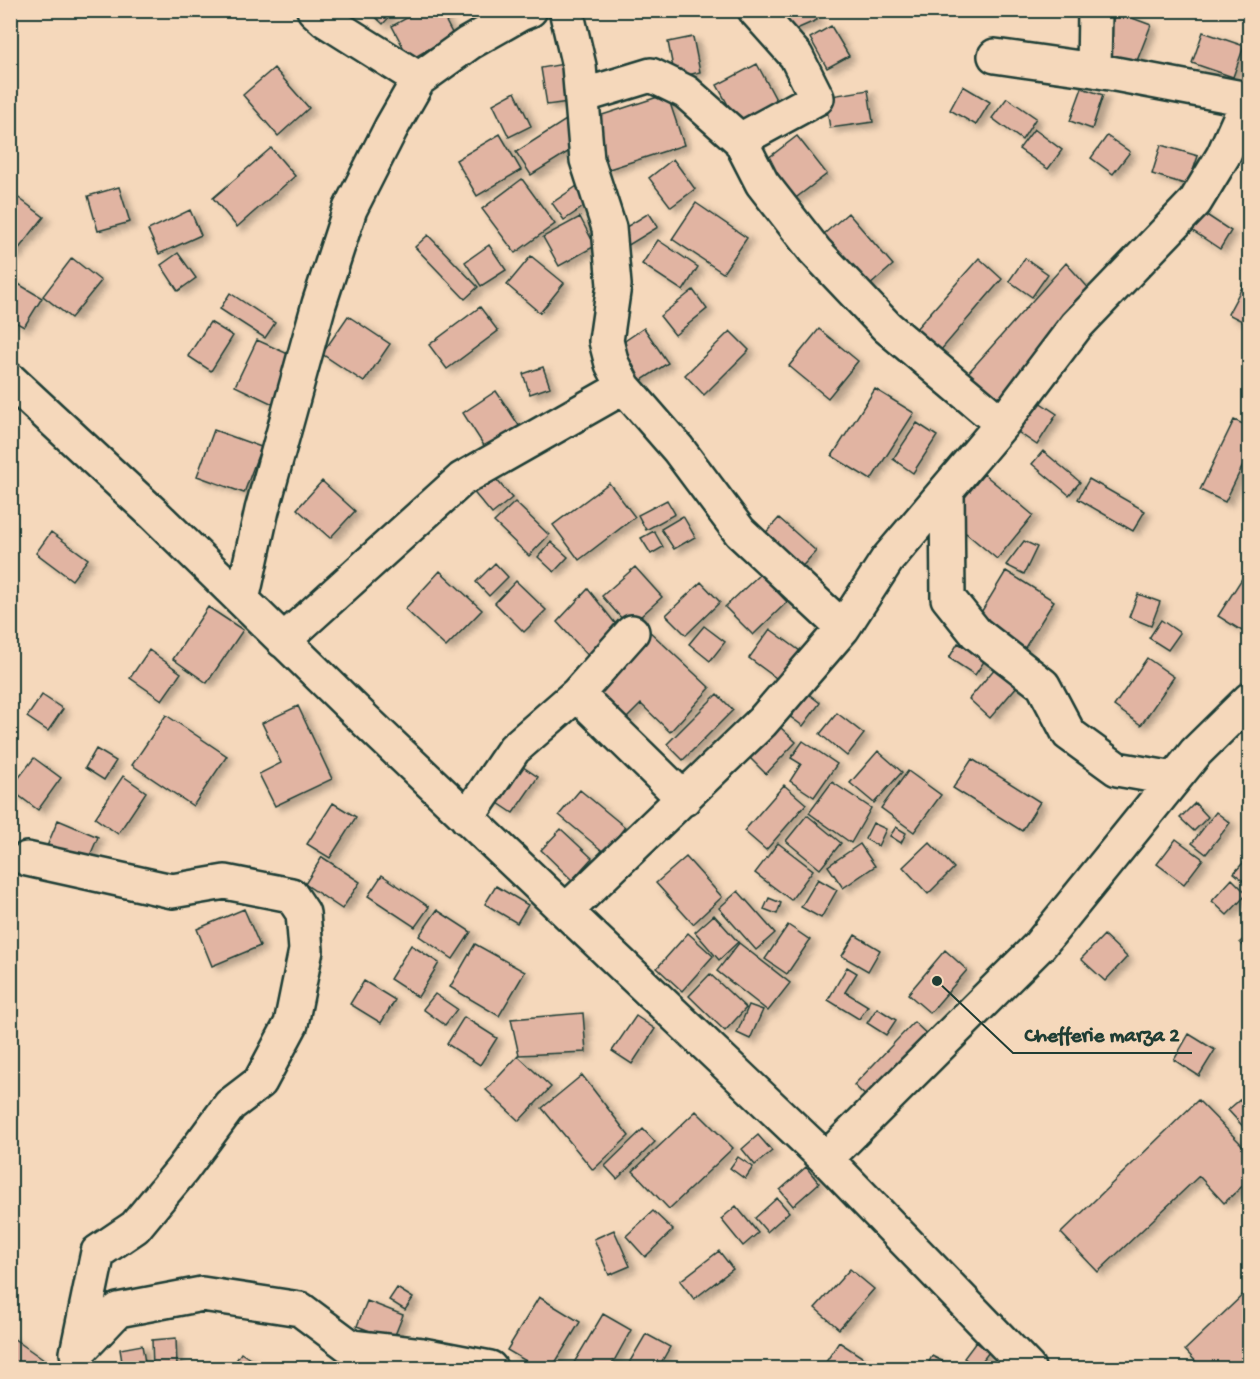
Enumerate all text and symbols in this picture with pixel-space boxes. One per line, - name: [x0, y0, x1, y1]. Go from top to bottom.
- callout: Chefferie marza 2: [1013, 1014, 1192, 1053]
- text: Chefferie marza 2: [1023, 1025, 1180, 1050]

